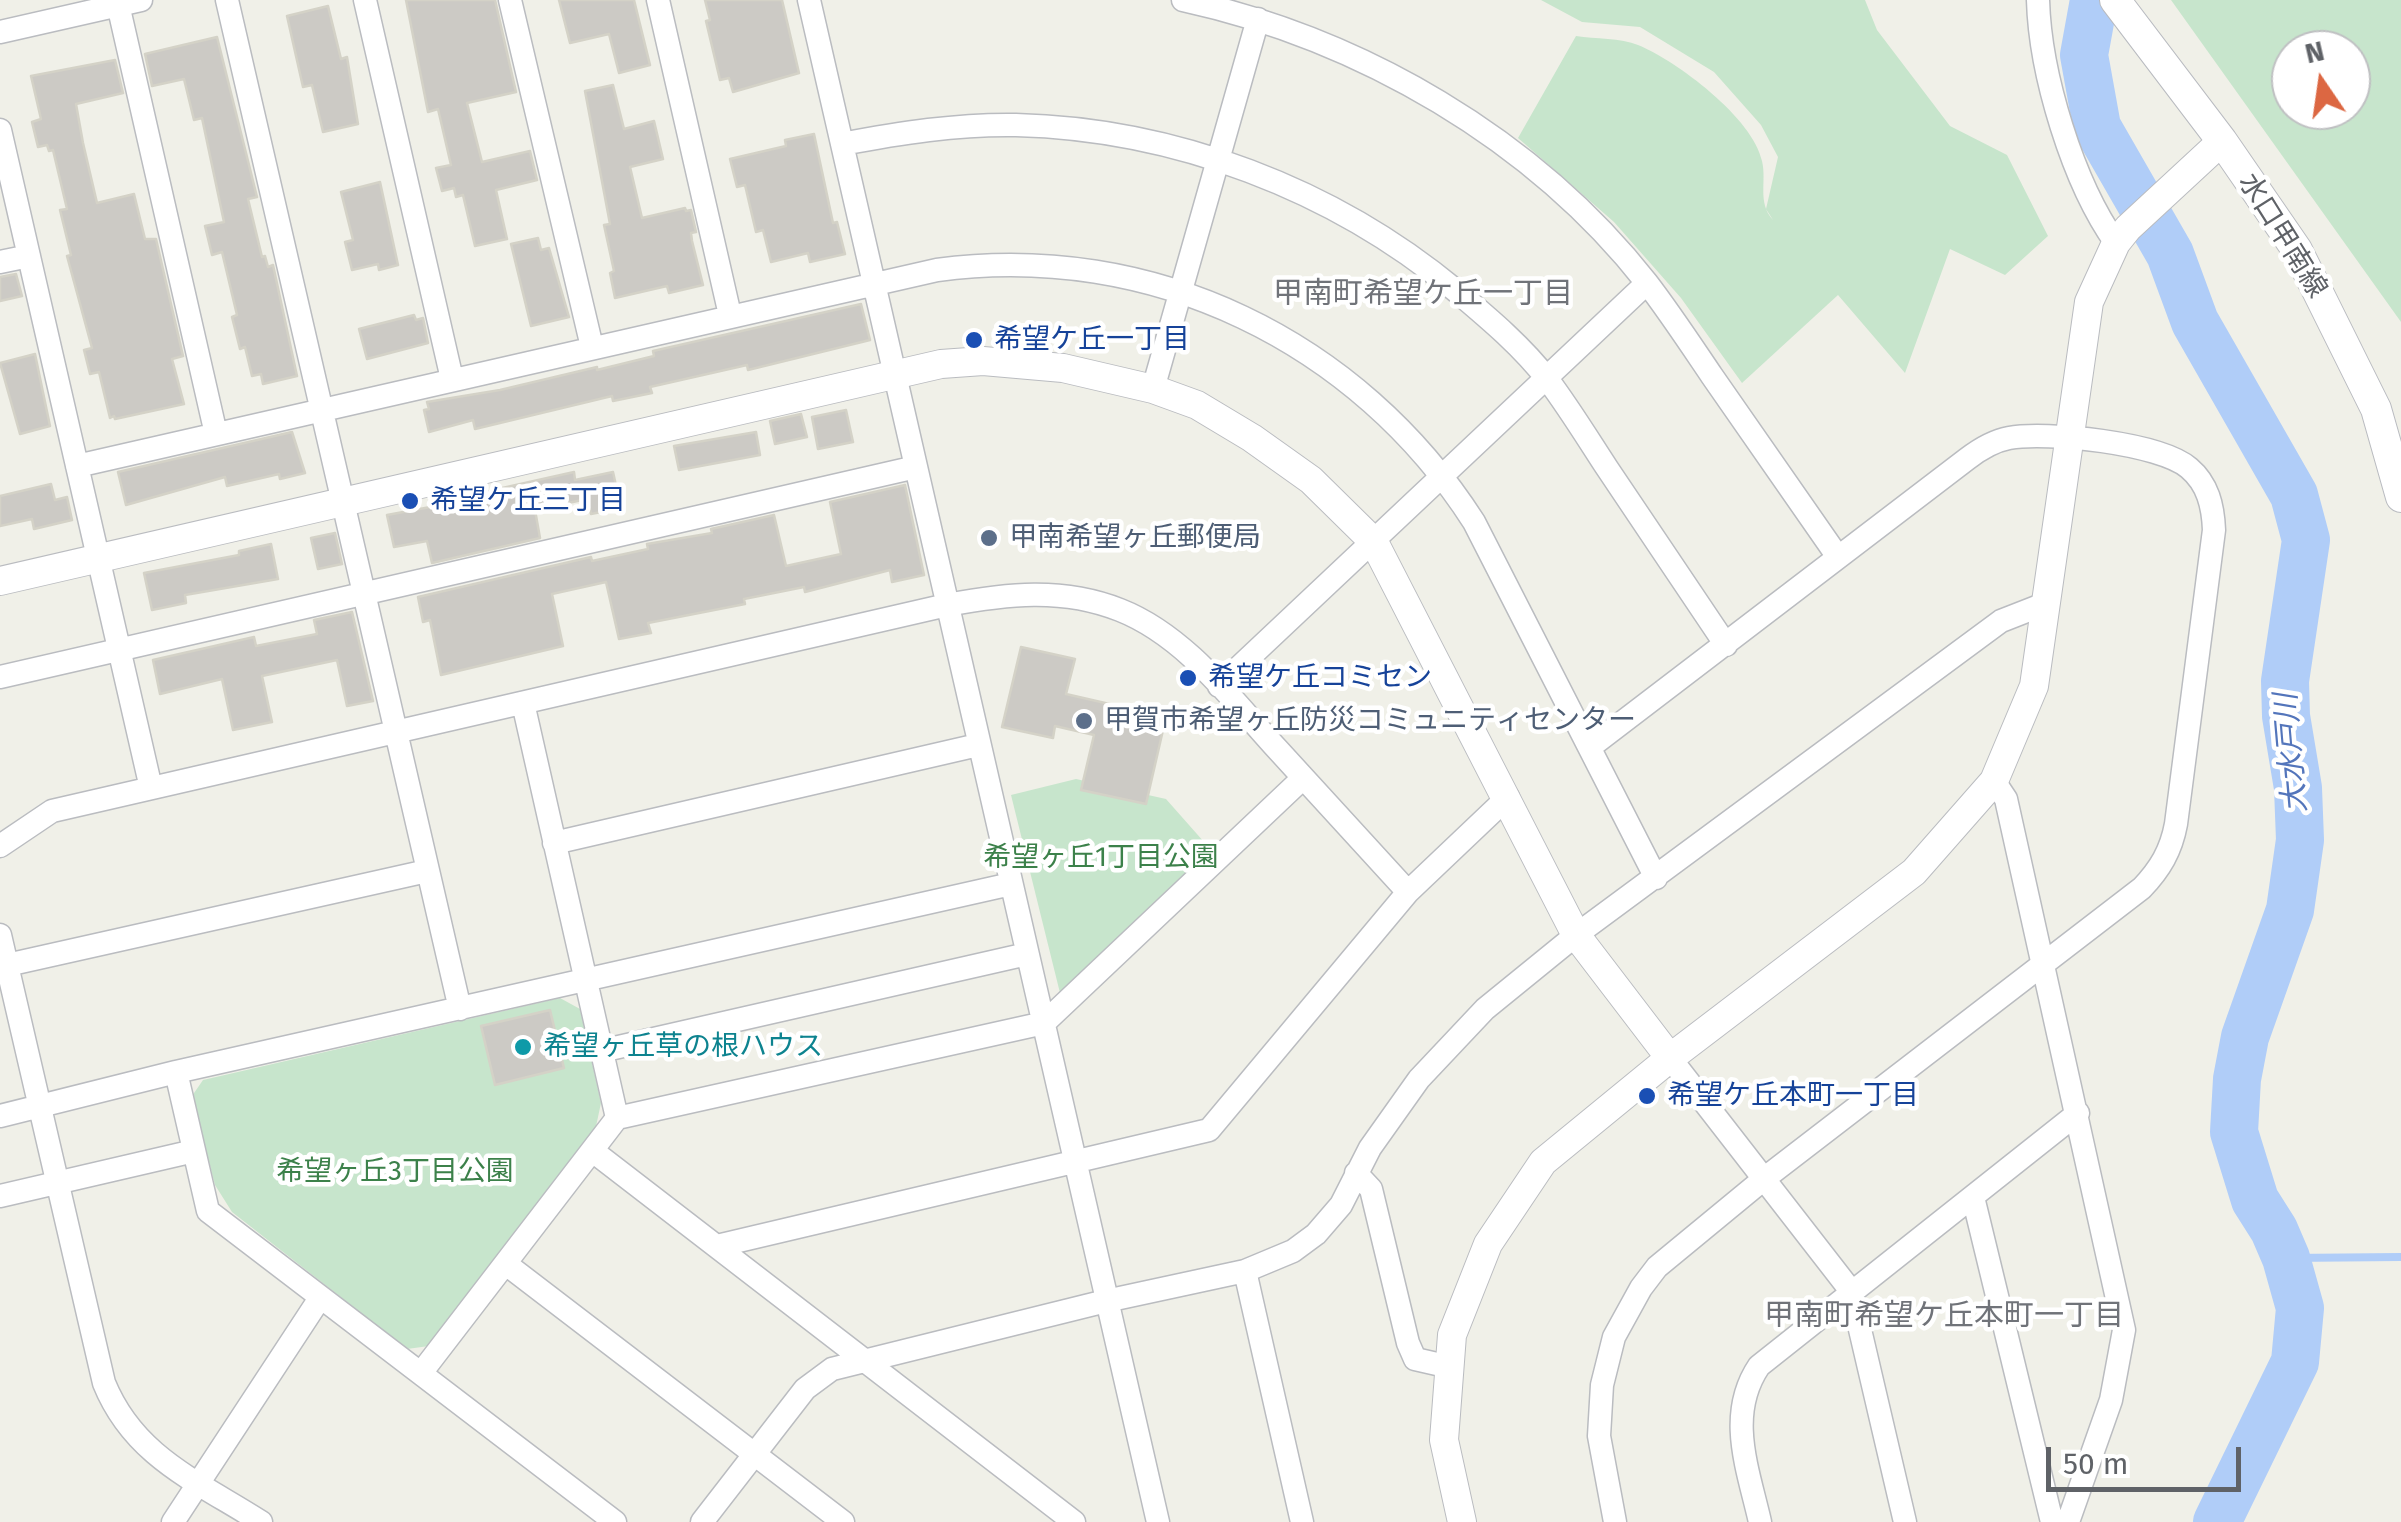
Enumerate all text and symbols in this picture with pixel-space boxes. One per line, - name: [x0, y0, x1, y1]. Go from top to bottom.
- north arrow: [2271, 30, 2371, 130]
- text: N: [2302, 34, 2327, 70]
- street label: 水口甲南線: [2231, 168, 2333, 304]
- district label: 甲南町希望ケ丘一丁目: [1273, 277, 1573, 313]
- place label: 希望ケ丘一丁目: [994, 323, 1190, 357]
- marker: 希望ケ丘一丁目: [963, 329, 985, 351]
- place label: 希望ケ丘三丁目: [430, 484, 626, 518]
- marker: 希望ケ丘三丁目: [399, 490, 421, 512]
- place label: 甲南希望ヶ丘郵便局: [1009, 521, 1261, 555]
- marker: 甲南希望ヶ丘郵便局: [978, 527, 1000, 549]
- place label: 希望ケ丘コミセン: [1208, 661, 1432, 695]
- marker: 希望ケ丘コミセン: [1177, 667, 1199, 689]
- water label: 大水戸川: [2269, 692, 2315, 814]
- place label: 甲賀市希望ヶ丘防災コミュニティセンター: [1104, 704, 1636, 738]
- marker: 甲賀市希望ヶ丘防災コミュニティセンター: [1073, 710, 1095, 732]
- park label: 希望ヶ丘1丁目公園: [983, 841, 1219, 875]
- place label: 希望ヶ丘草の根ハウス: [543, 1030, 823, 1064]
- marker: 希望ヶ丘草の根ハウス: [512, 1036, 534, 1058]
- place label: 希望ケ丘本町一丁目: [1667, 1079, 1919, 1113]
- marker: 希望ケ丘本町一丁目: [1636, 1085, 1658, 1107]
- park label: 希望ヶ丘3丁目公園: [276, 1155, 514, 1189]
- district label: 甲南町希望ケ丘本町一丁目: [1764, 1299, 2124, 1335]
- scale bar: [2051, 1427, 2246, 1489]
- text: 50 m: [2063, 1446, 2128, 1482]

